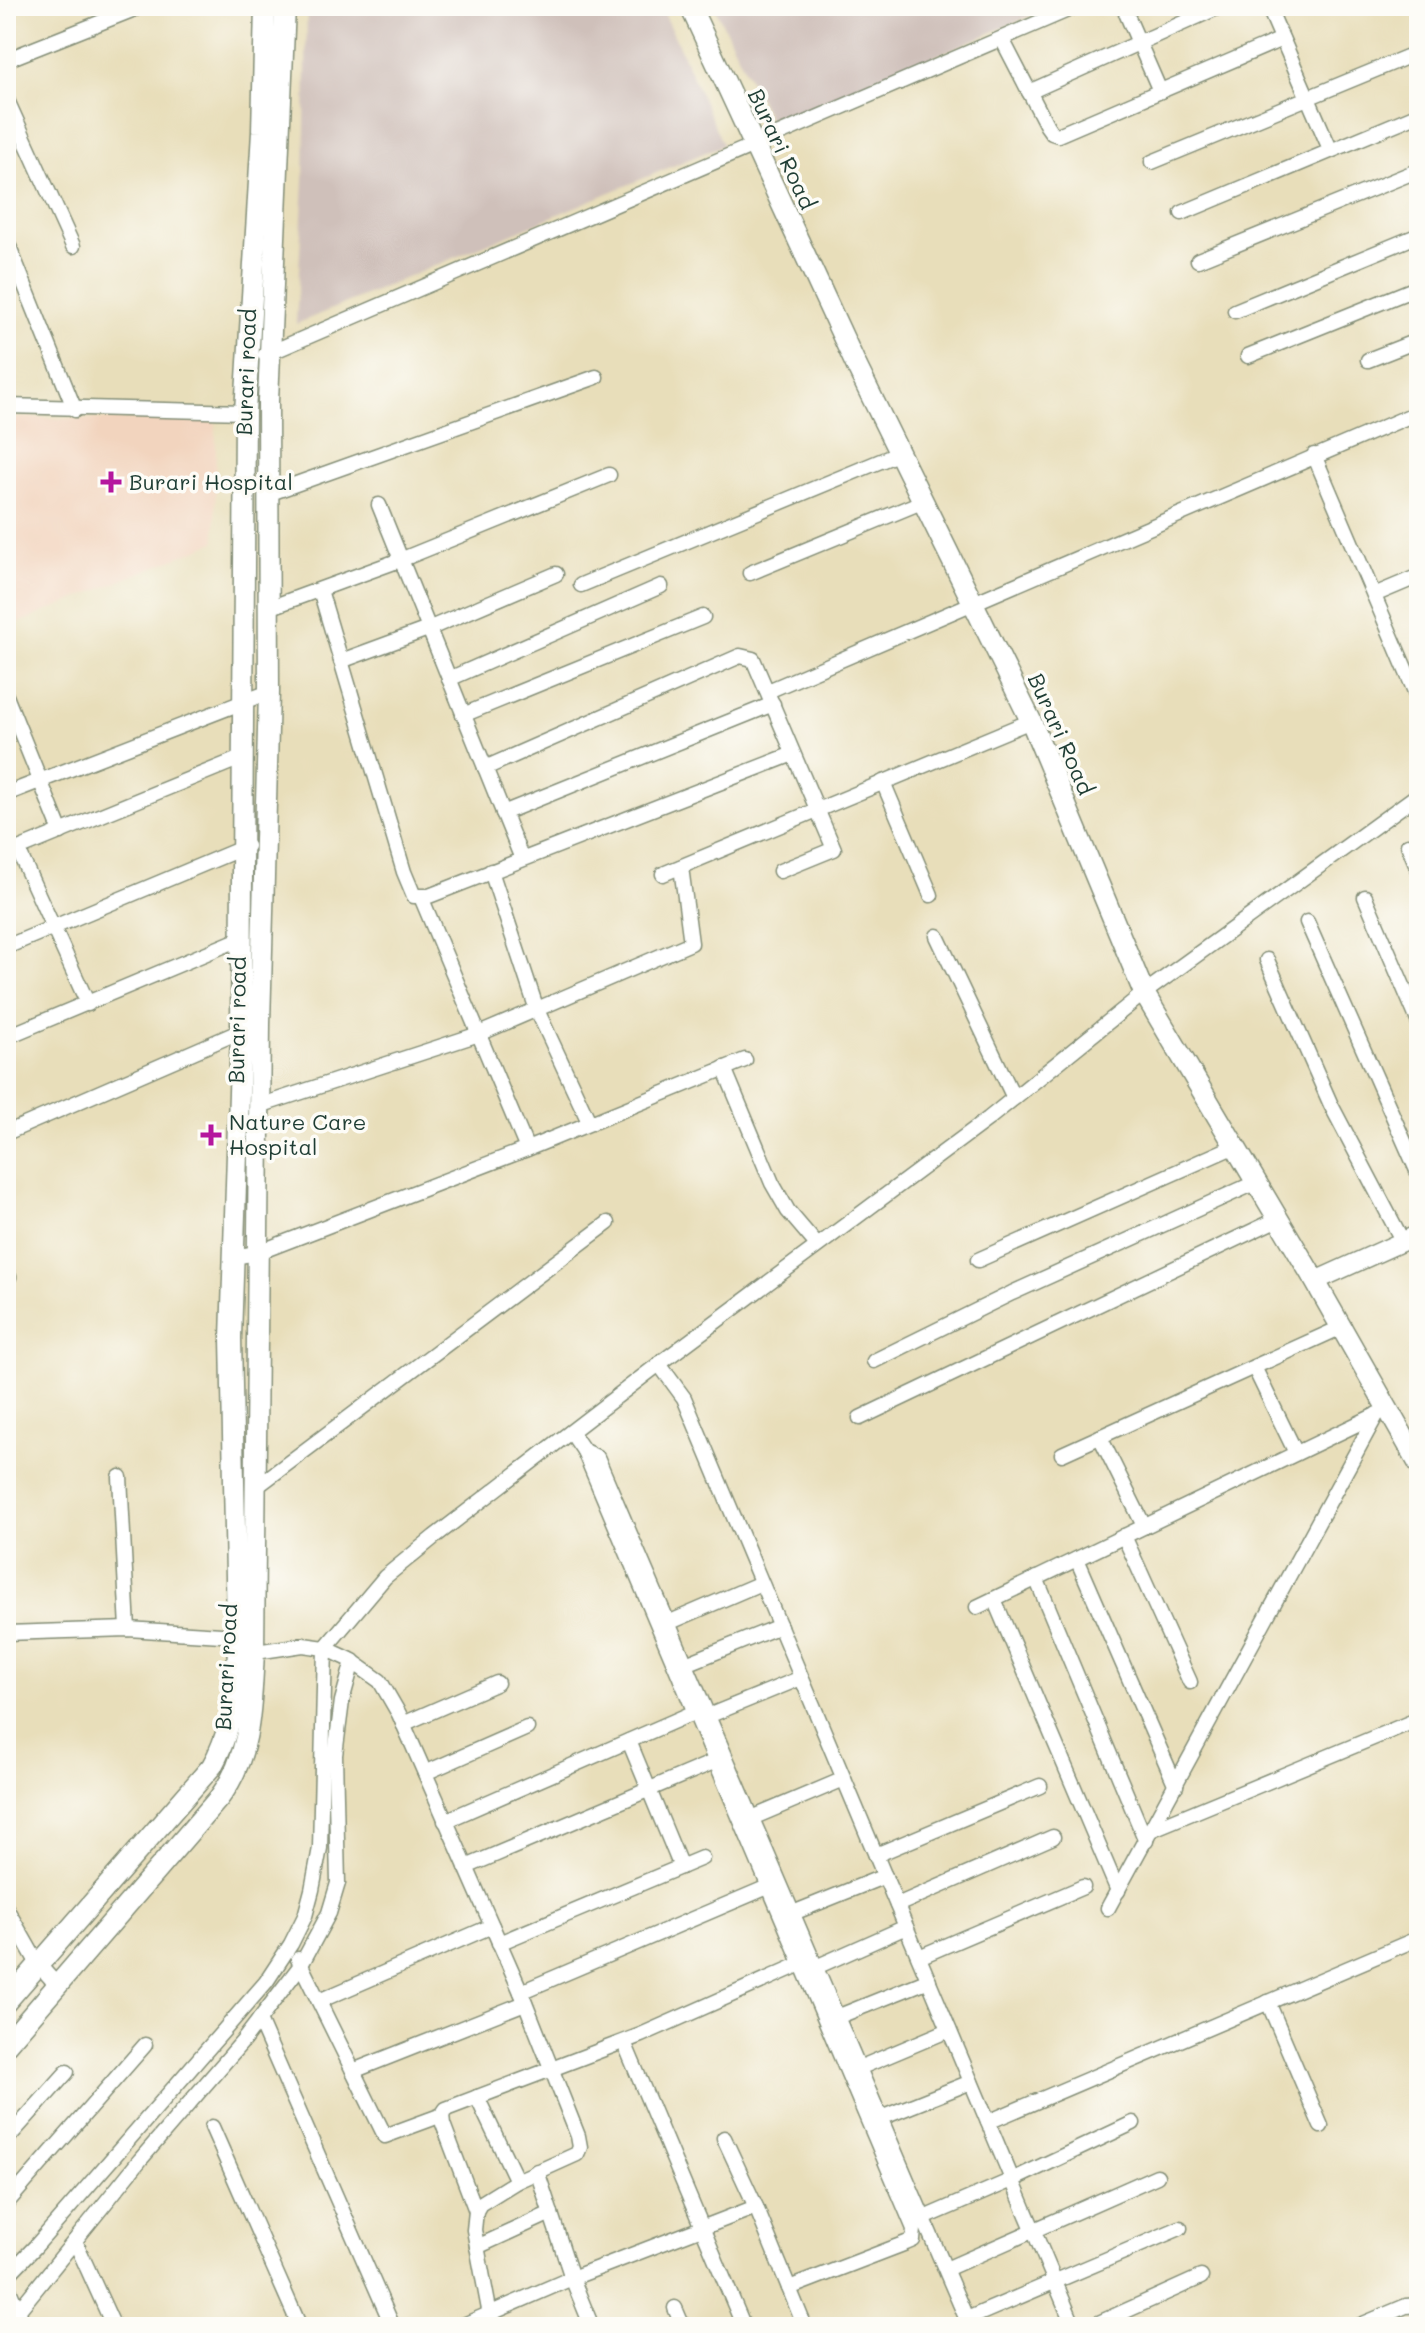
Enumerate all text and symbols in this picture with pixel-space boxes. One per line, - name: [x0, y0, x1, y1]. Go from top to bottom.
- street label: Burari Road: [742, 84, 823, 214]
- street label: Burari road: [229, 308, 262, 436]
- place label: Burari Hospital: [129, 467, 293, 496]
- marker: Burari Hospital: [100, 471, 122, 493]
- street label: Burari Road: [1022, 668, 1101, 799]
- street label: Burari road: [221, 956, 252, 1084]
- place label: Nature Care Hospital: [229, 1107, 366, 1161]
- marker: Nature Care Hospital: [200, 1124, 222, 1146]
- street label: Burari road: [208, 1603, 243, 1731]

